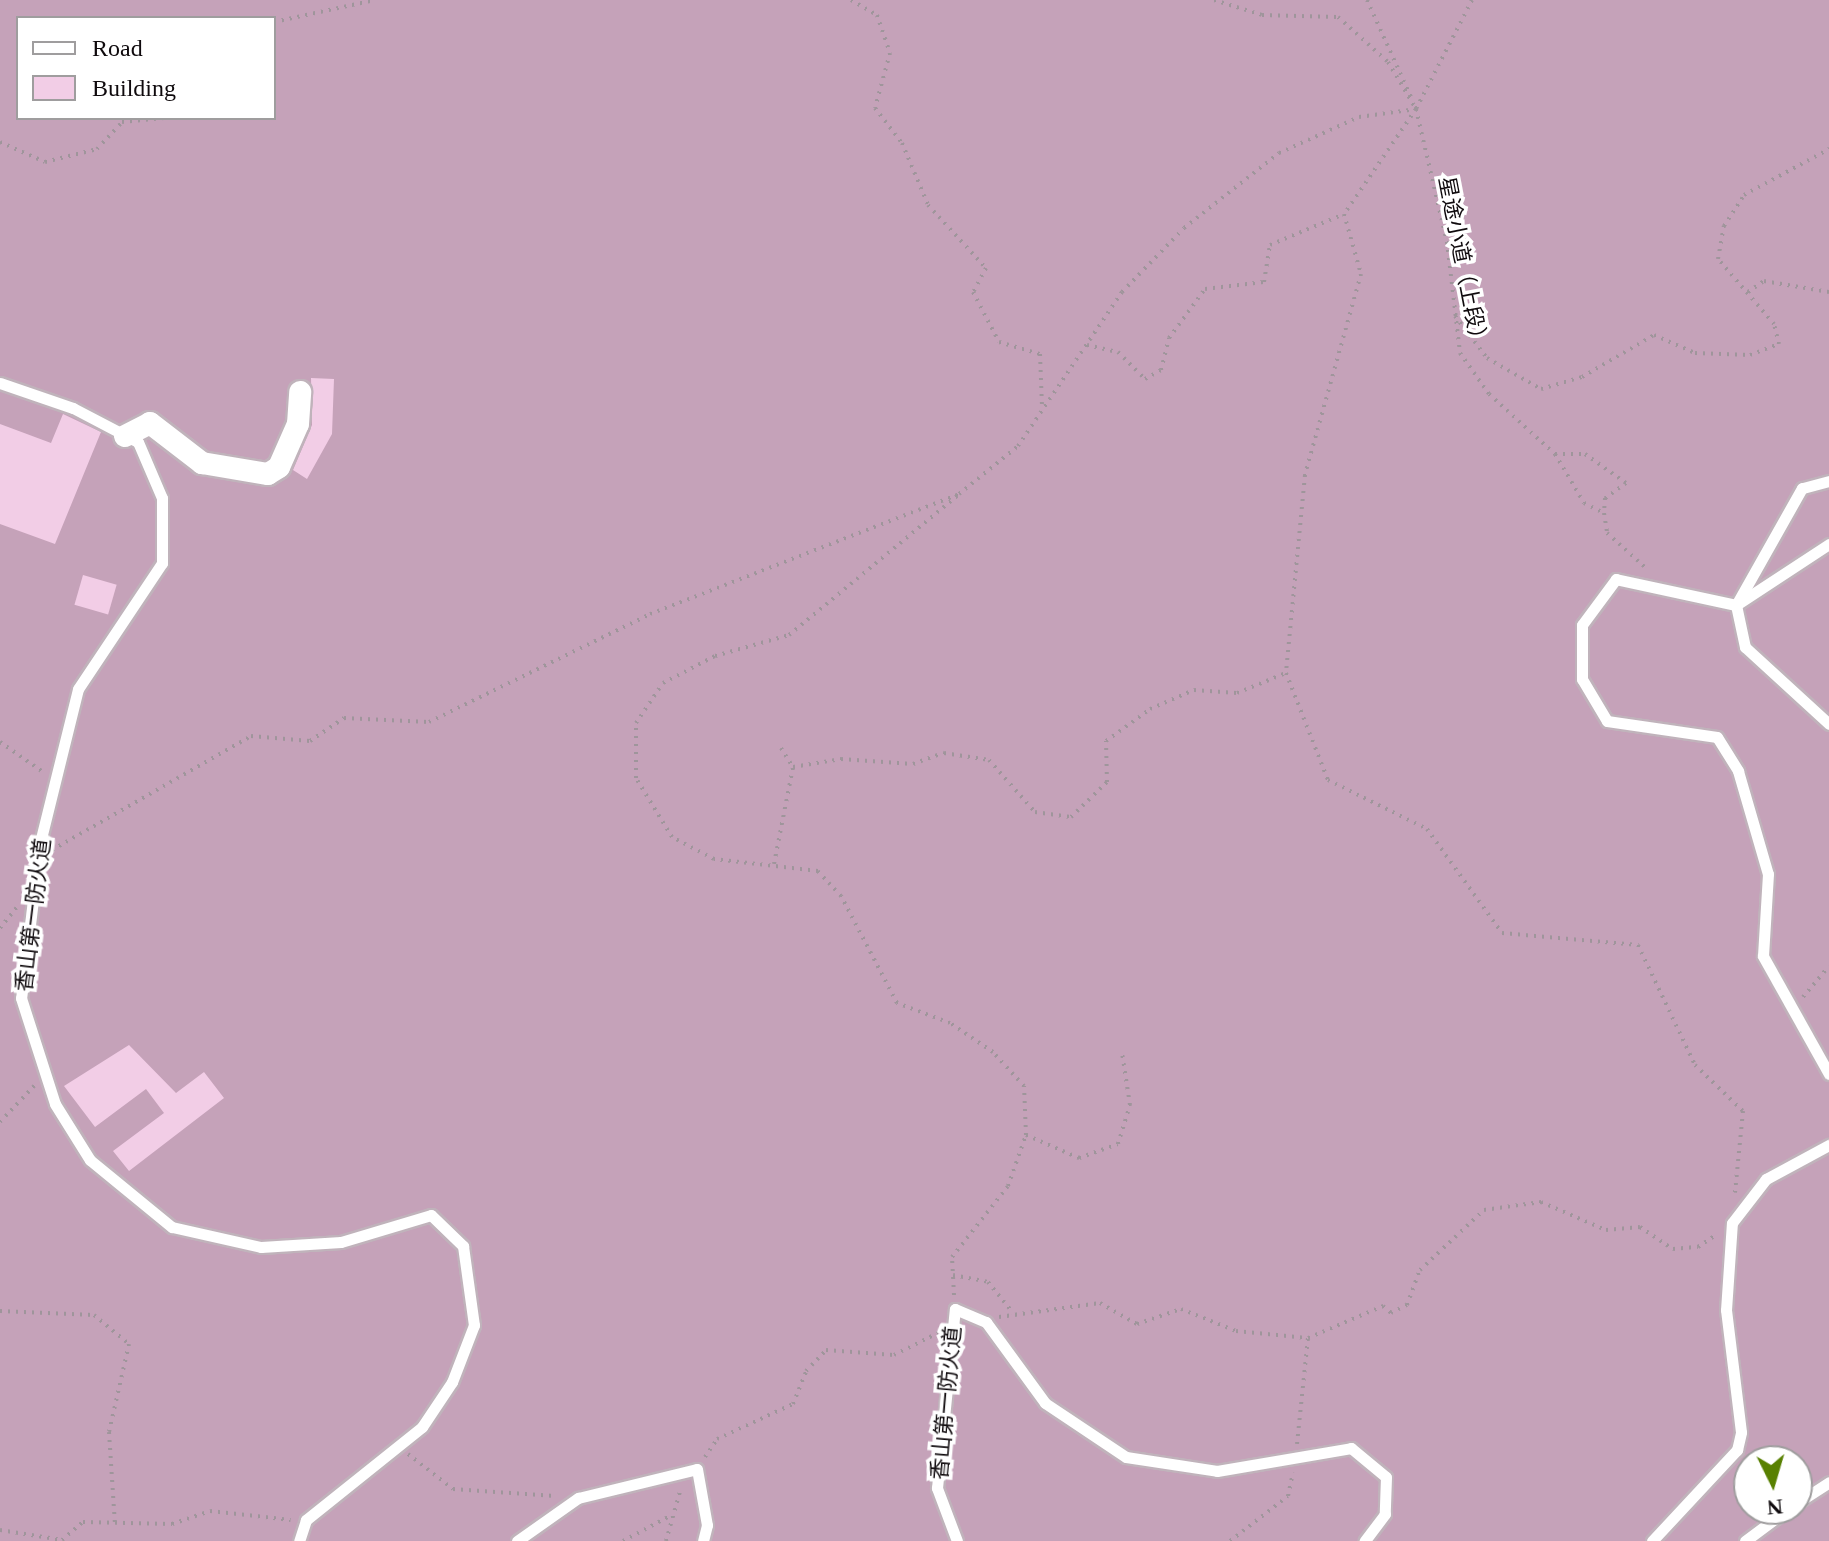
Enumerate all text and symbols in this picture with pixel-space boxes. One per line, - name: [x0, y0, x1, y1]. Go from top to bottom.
- legend: [16, 16, 276, 120]
- text: Road: [92, 35, 143, 61]
- text: Building: [92, 75, 176, 101]
- street label: 星途小道（上段）: [1433, 174, 1493, 352]
- street label: 香山第一防火道: [11, 837, 55, 993]
- street label: 香山第一防火道: [926, 1325, 966, 1481]
- north arrow: [1733, 1445, 1813, 1525]
- text: N: [1766, 1494, 1784, 1521]

